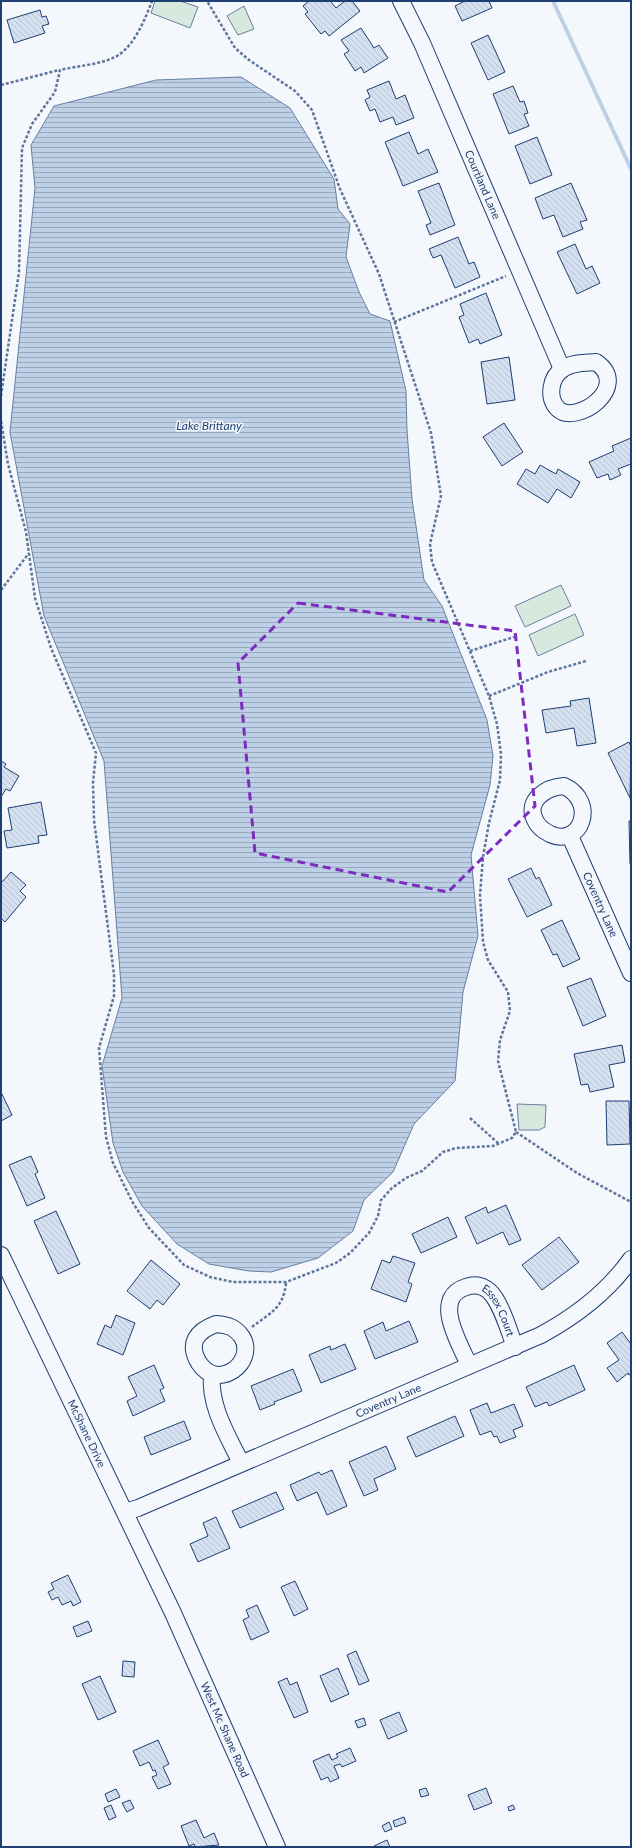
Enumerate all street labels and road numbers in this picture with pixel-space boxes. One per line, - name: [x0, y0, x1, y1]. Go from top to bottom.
- street label: Courtland Lane: [463, 148, 504, 221]
- street label: Coventry Lane: [581, 870, 621, 939]
- street label: Essex Court: [480, 1281, 518, 1338]
- street label: Coventry Lane: [353, 1380, 423, 1420]
- street label: McShane Drive: [65, 1397, 109, 1469]
- street label: West Mc Shane Road: [199, 1680, 252, 1779]

